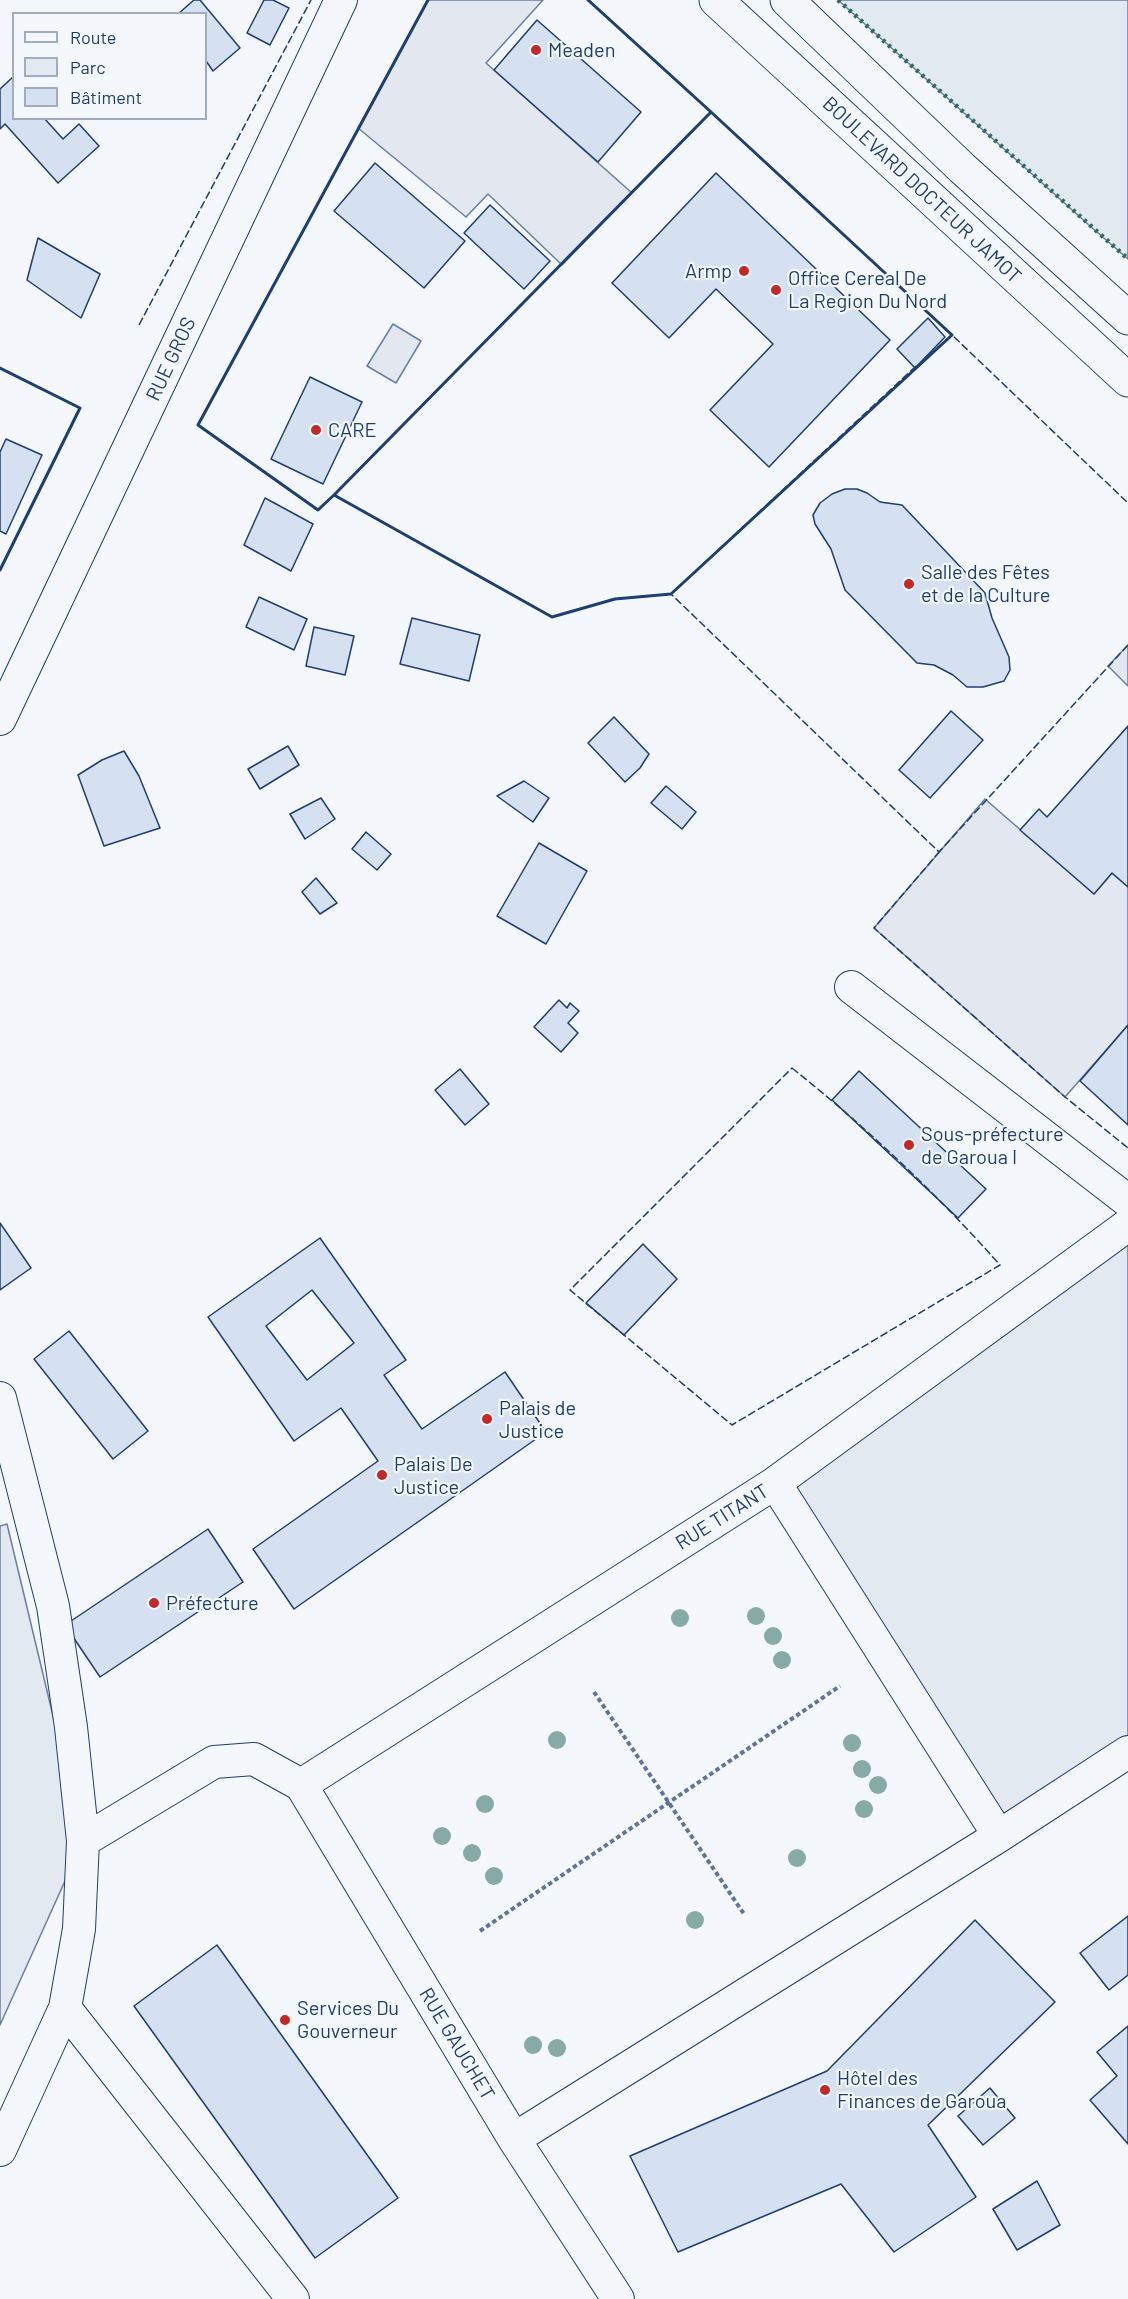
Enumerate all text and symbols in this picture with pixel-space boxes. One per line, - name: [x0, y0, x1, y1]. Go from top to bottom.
- legend: [12, 12, 207, 120]
- text: Route: [70, 26, 116, 48]
- place label: Meaden: [548, 38, 615, 62]
- marker: Meaden: [529, 43, 543, 57]
- text: Parc: [70, 56, 106, 78]
- text: Bâtiment: [70, 86, 142, 108]
- street label: BOULEVARD DOCTEUR JAMOT: [818, 91, 1026, 289]
- place label: Armp: [685, 259, 732, 283]
- marker: Armp: [737, 264, 751, 278]
- place label: Office Cereal De La Region Du Nord: [788, 266, 947, 313]
- marker: Office Cereal De La Region Du Nord: [769, 283, 783, 297]
- street label: RUE GROS: [141, 313, 201, 405]
- place label: CARE: [328, 418, 377, 442]
- marker: CARE: [309, 423, 323, 437]
- place label: Salle des Fêtes et de la Culture: [921, 560, 1050, 607]
- marker: Salle des Fêtes et de la Culture: [902, 577, 916, 591]
- place label: Sous-préfecture de Garoua I: [921, 1122, 1064, 1169]
- marker: Sous-préfecture de Garoua I: [902, 1138, 916, 1152]
- place label: Palais de Justice: [499, 1396, 576, 1443]
- marker: Palais de Justice: [480, 1412, 494, 1426]
- place label: Palais De Justice: [394, 1452, 473, 1499]
- marker: Palais De Justice: [375, 1468, 389, 1482]
- street label: RUE TITANT: [671, 1479, 773, 1555]
- place label: Préfecture: [166, 1591, 259, 1615]
- marker: Préfecture: [147, 1596, 161, 1610]
- street label: RUE GAUCHET: [414, 1983, 500, 2105]
- place label: Services Du Gouverneur: [297, 1996, 399, 2043]
- marker: Services Du Gouverneur: [278, 2013, 292, 2027]
- place label: Hôtel des Finances de Garoua: [837, 2066, 1006, 2113]
- marker: Hôtel des Finances de Garoua: [818, 2083, 832, 2097]

